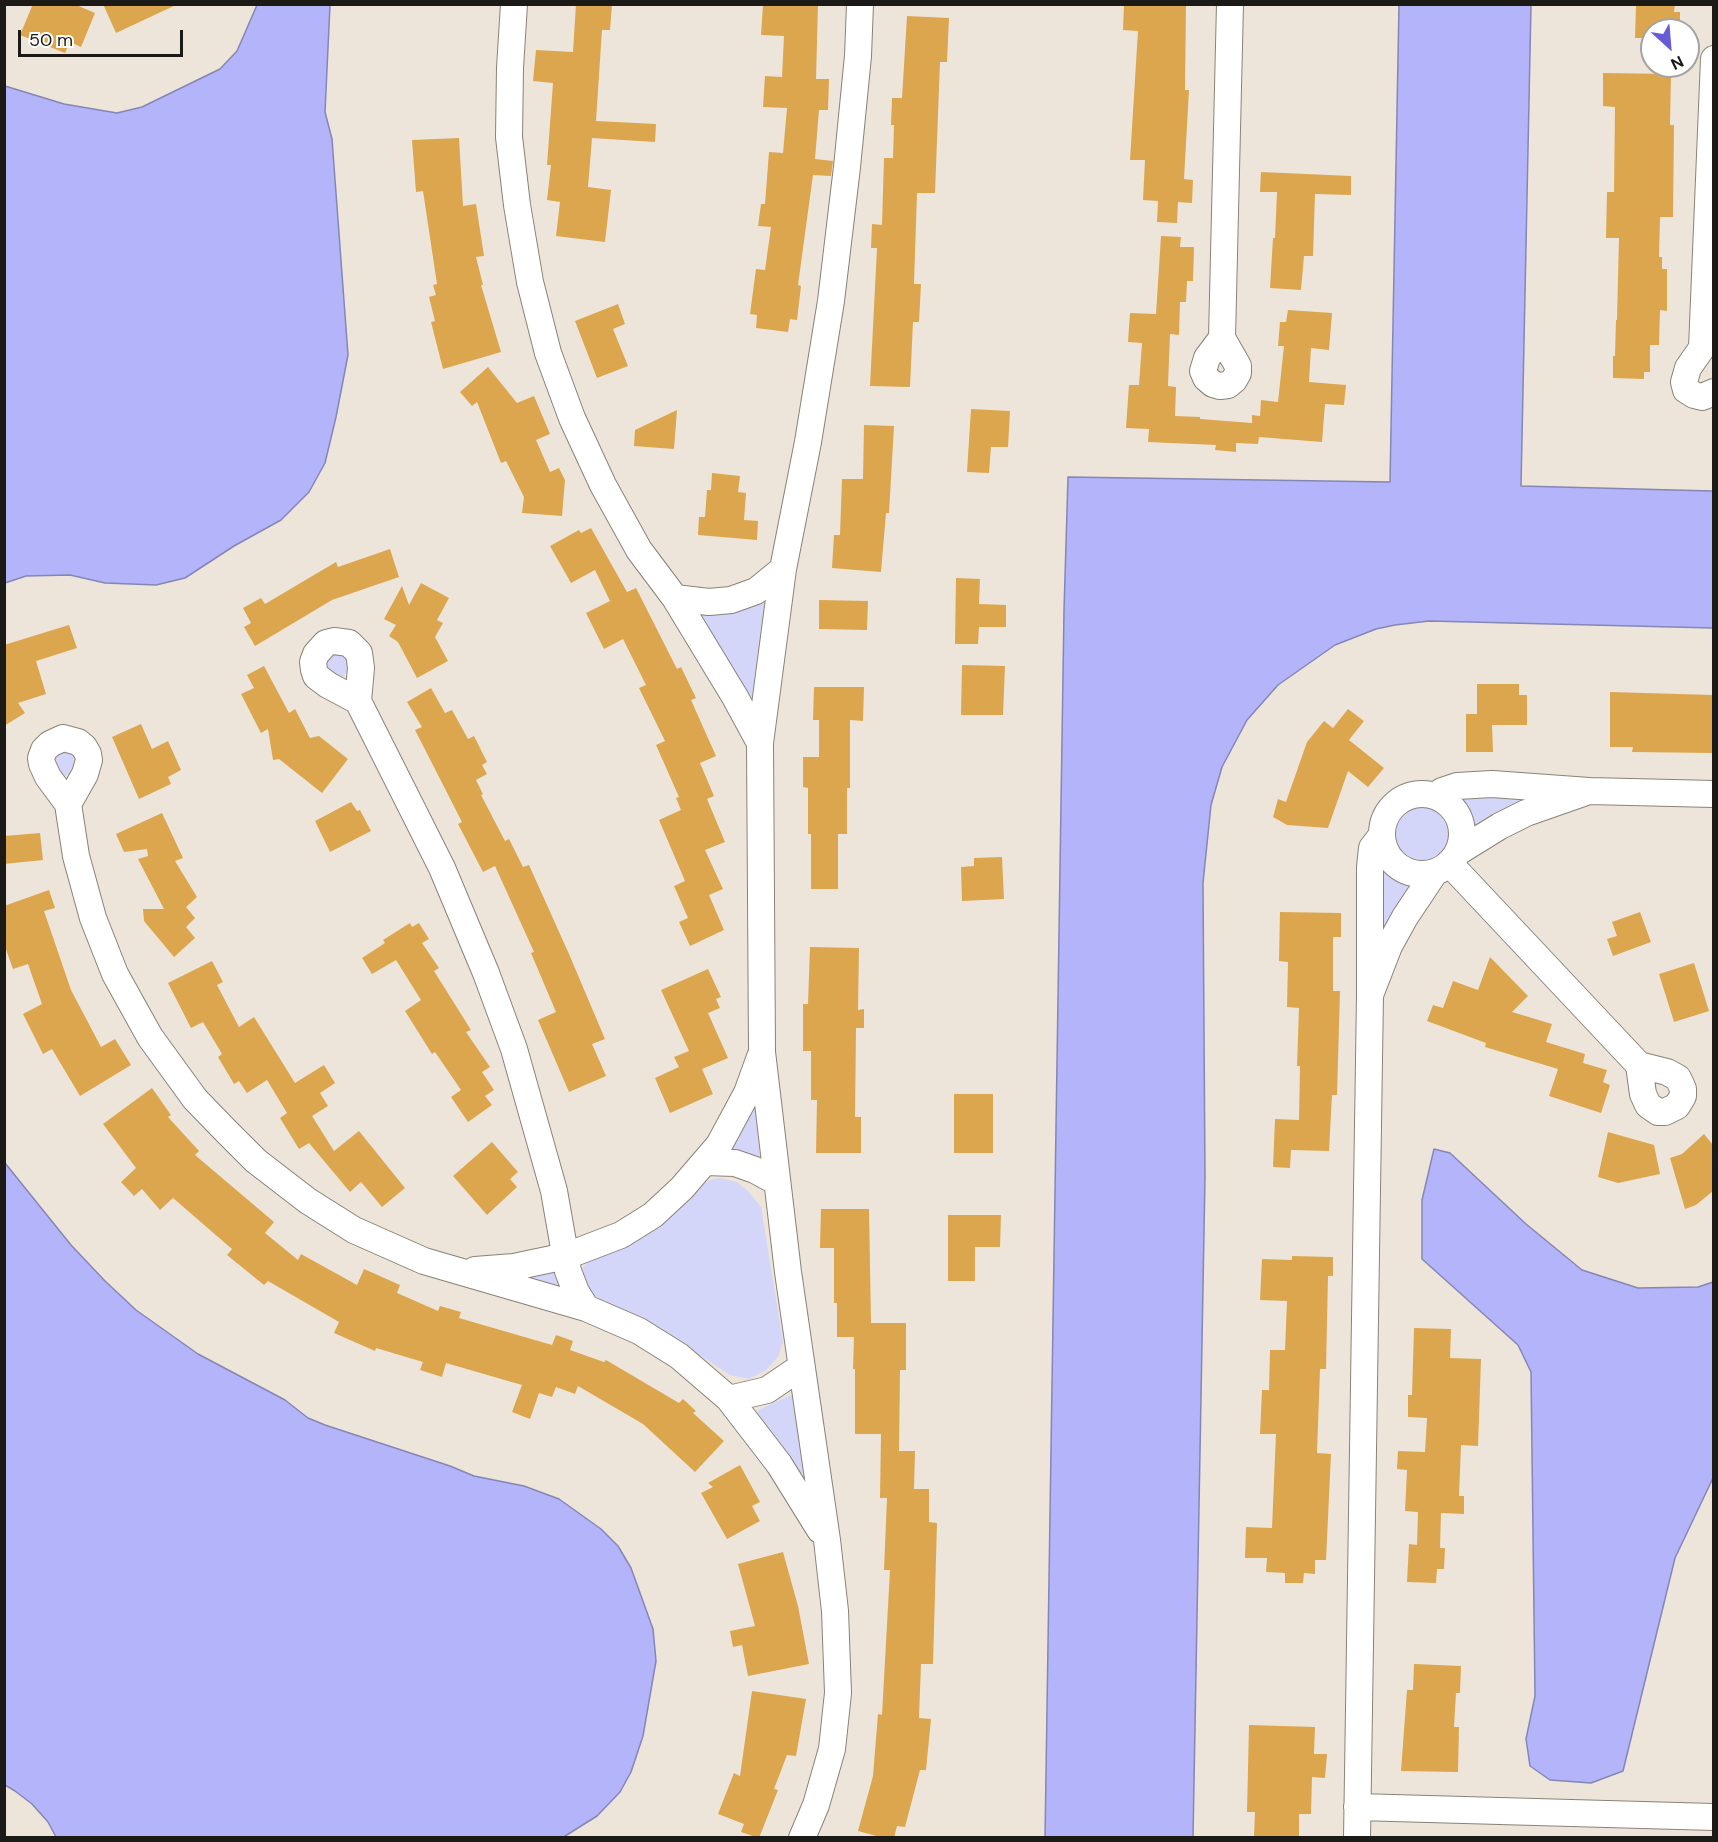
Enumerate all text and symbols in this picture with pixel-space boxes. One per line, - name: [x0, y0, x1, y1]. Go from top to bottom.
- scale bar: [21, 18, 186, 56]
- north arrow: [1640, 18, 1700, 78]
- text: 50 m: [29, 28, 73, 52]
- text: N: [1667, 51, 1687, 75]

